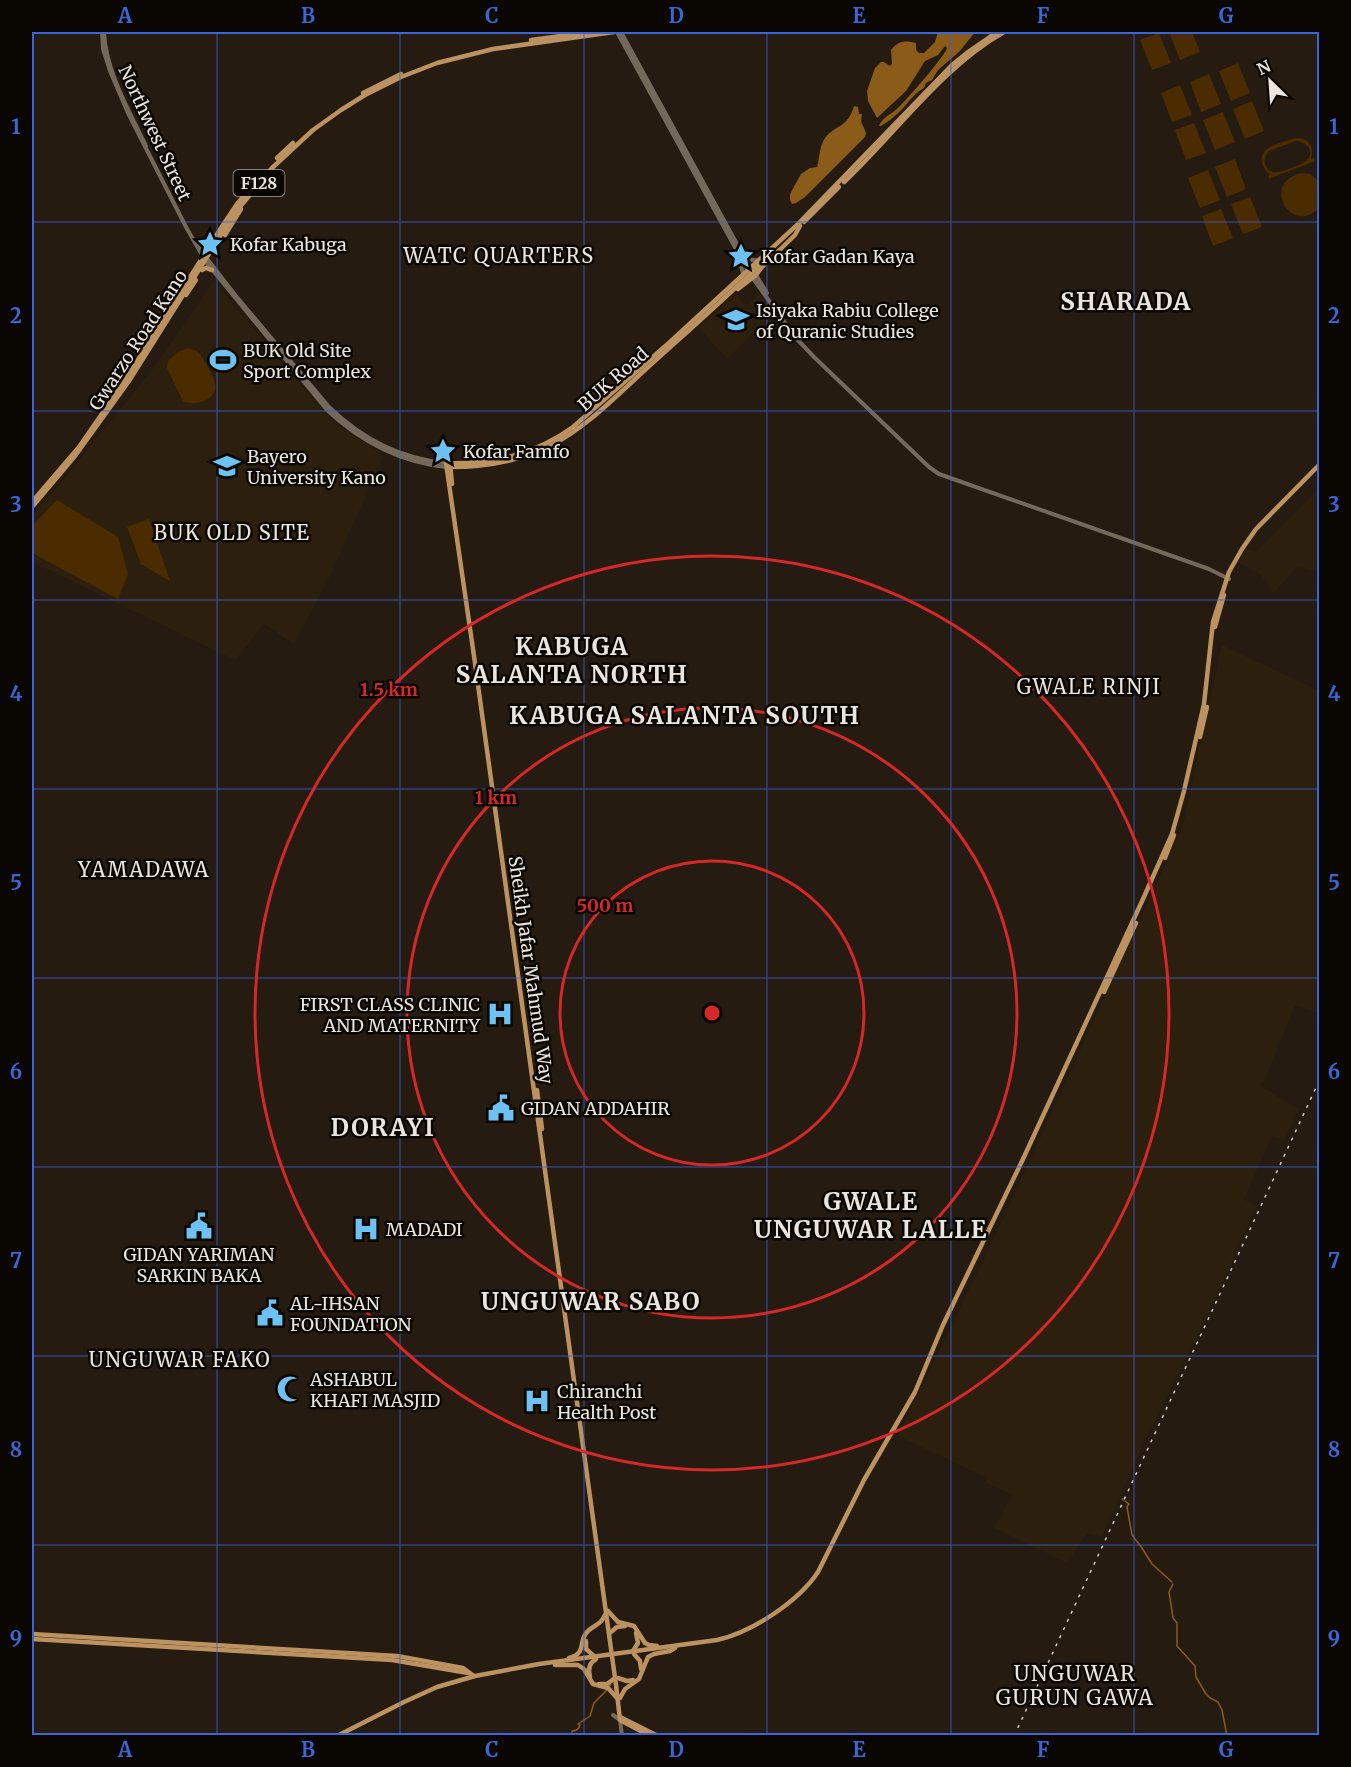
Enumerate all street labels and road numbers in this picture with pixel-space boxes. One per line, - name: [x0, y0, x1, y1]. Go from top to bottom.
- street label: Northwest Street: [113, 61, 197, 205]
- road number: F128: [234, 170, 284, 196]
- street label: Gwarzo Road Kano: [84, 265, 192, 415]
- street label: BUK Road: [573, 342, 653, 416]
- street label: Sheikh Jafar Mahmud Way: [504, 855, 558, 1086]

